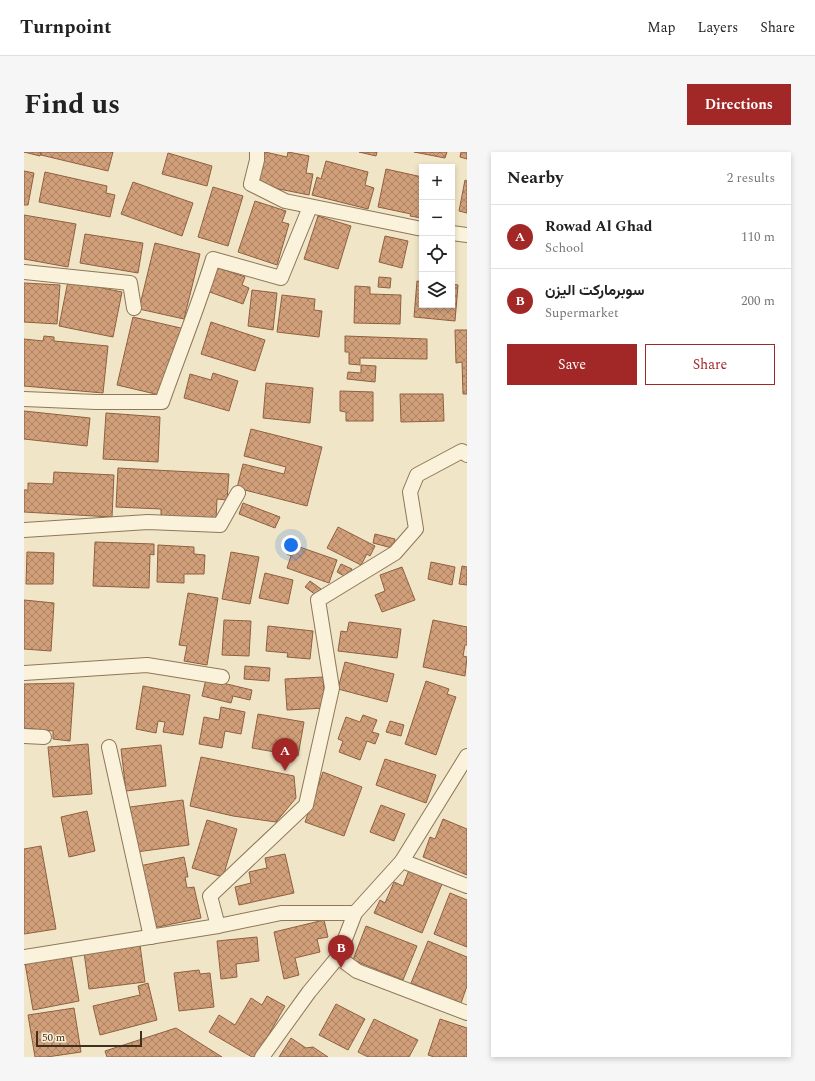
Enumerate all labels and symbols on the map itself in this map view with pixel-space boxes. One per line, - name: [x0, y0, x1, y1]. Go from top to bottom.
- your location: [281, 535, 301, 555]
- pin: A: [272, 738, 298, 771]
- pin: B: [328, 935, 354, 968]
- scale bar: [36, 1029, 142, 1048]

